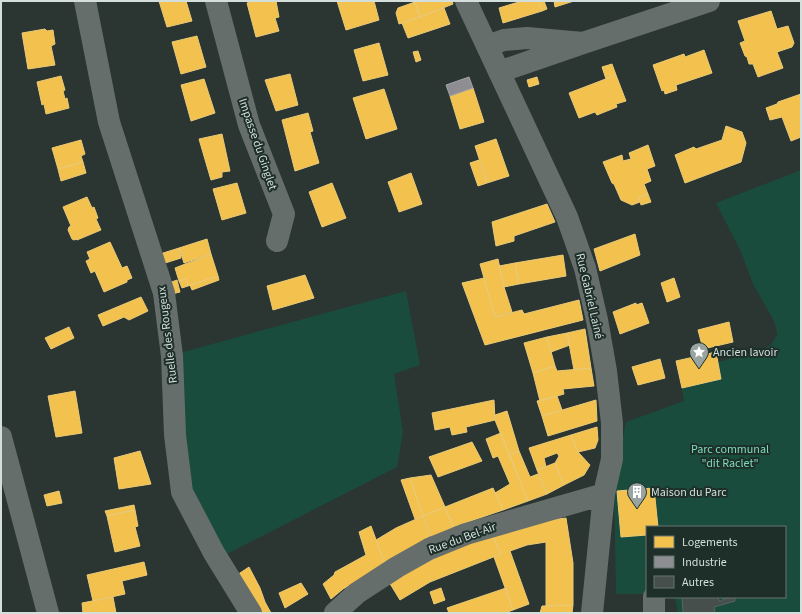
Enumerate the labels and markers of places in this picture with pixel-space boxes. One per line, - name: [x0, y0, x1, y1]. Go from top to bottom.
- place icon: Ancien lavoir: [688, 341, 710, 369]
- place label: Ancien lavoir: [713, 344, 779, 361]
- building icon: Maison du Parc: [626, 481, 648, 509]
- place label: Maison du Parc: [651, 484, 727, 501]

